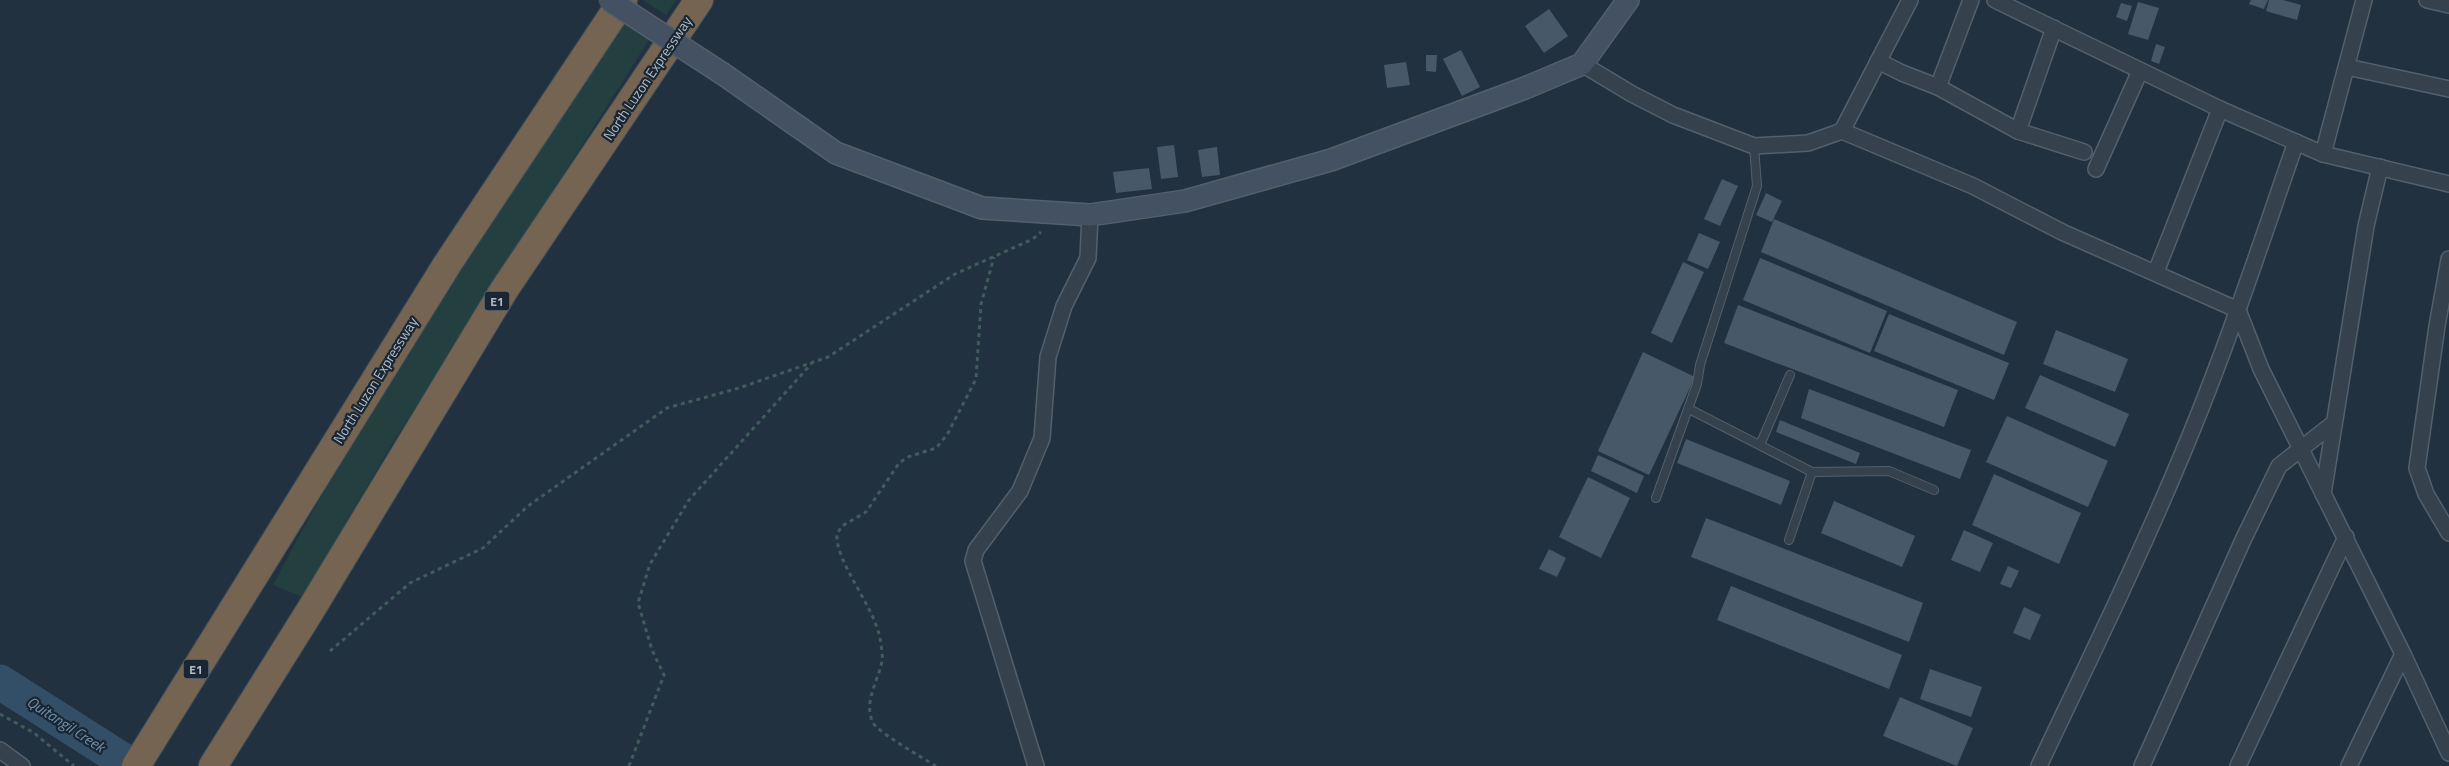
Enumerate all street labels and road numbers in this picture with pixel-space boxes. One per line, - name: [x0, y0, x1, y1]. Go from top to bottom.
- street label: North Luzon Expressway: [597, 11, 697, 144]
- road number: E1: [484, 292, 510, 310]
- street label: North Luzon Expressway: [327, 312, 423, 447]
- road number: E1: [184, 660, 208, 679]

